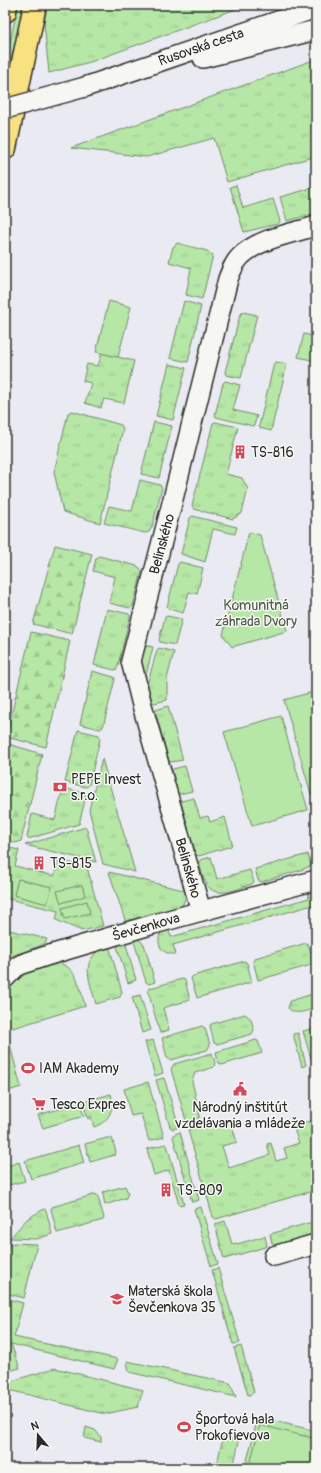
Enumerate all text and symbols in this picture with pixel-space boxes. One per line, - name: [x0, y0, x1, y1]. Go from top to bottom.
- street label: Rusovská cesta: [156, 24, 246, 70]
- building icon: TS-816: [232, 444, 248, 460]
- place label: TS-816: [251, 444, 294, 461]
- street label: Belinského: [146, 512, 178, 576]
- park label: Komunitná záhrada Dvory: [215, 597, 297, 630]
- place label: PEPE Invest s.r.o.: [71, 771, 141, 804]
- bank icon: PEPE Invest s.r.o.: [52, 779, 68, 795]
- street label: Belinského: [171, 836, 205, 900]
- building icon: TS-815: [31, 855, 47, 871]
- place label: TS-815: [50, 855, 92, 872]
- street label: Ševčenkova: [110, 908, 182, 945]
- sports icon: IAM Akademy: [20, 1060, 36, 1076]
- place label: IAM Akademy: [39, 1060, 119, 1077]
- public building icon: Národný inštitút vzdelávania a mládeže: [232, 1081, 248, 1097]
- supermarket icon: Tesco Expres: [31, 1096, 47, 1112]
- place label: Tesco Expres: [50, 1096, 127, 1113]
- place label: Národný inštitút vzdelávania a mládeže: [174, 1099, 305, 1132]
- building icon: TS-809: [158, 1182, 174, 1198]
- place label: TS-809: [177, 1182, 223, 1199]
- place label: Materská škola Ševčenkova 35: [128, 1283, 216, 1316]
- school or university icon: Materská škola Ševčenkova 35: [109, 1291, 125, 1307]
- place label: Športová hala Prokofievova: [195, 1410, 274, 1444]
- north arrow: [18, 1415, 58, 1455]
- text: N: [29, 1418, 41, 1433]
- sports icon: Športová hala Prokofievova: [176, 1419, 192, 1435]

